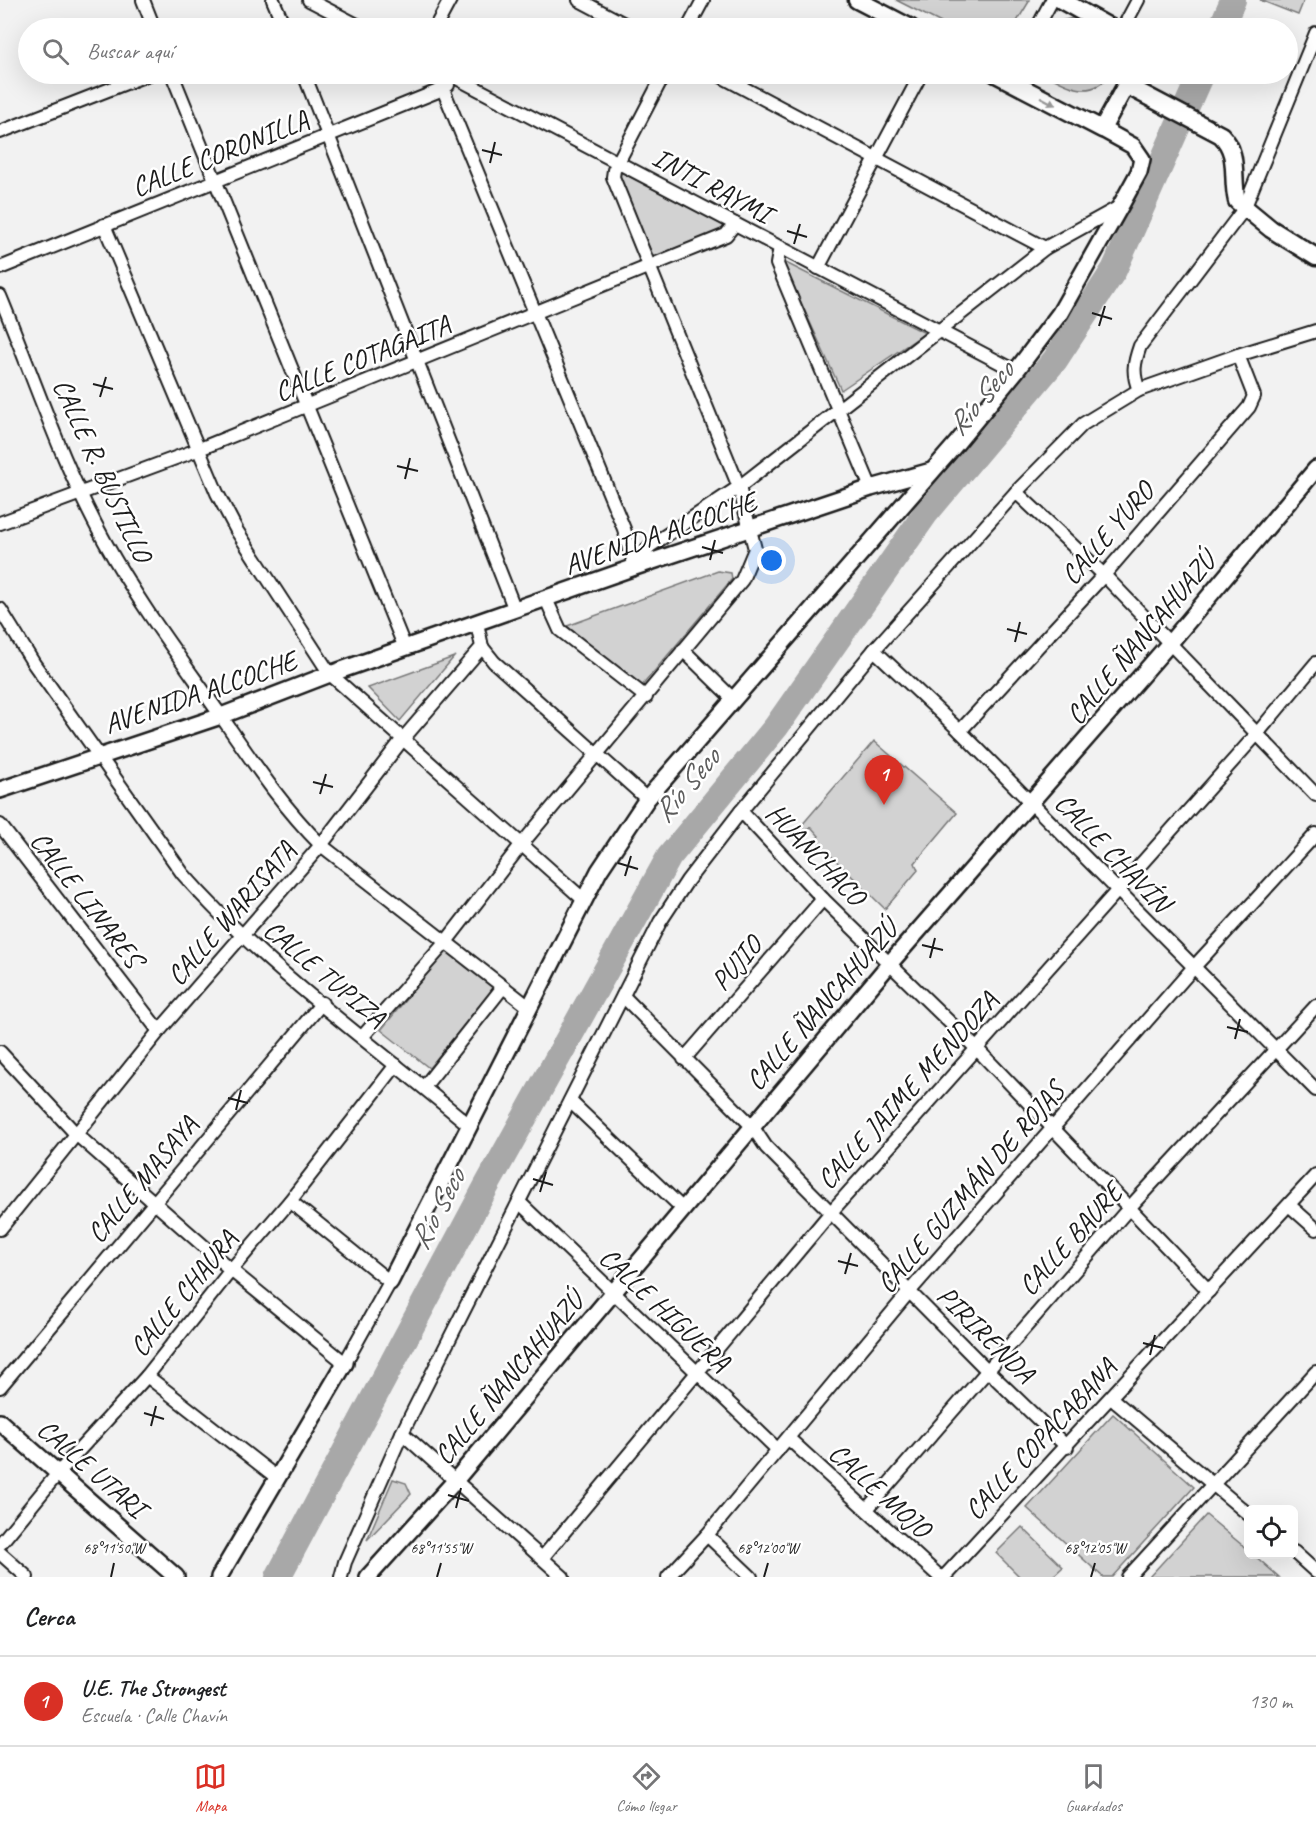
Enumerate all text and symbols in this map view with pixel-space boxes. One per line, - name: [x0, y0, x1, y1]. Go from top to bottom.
- search box: [18, 18, 1298, 84]
- icon: search: [39, 35, 72, 68]
- text: Buscar aquí: [87, 37, 173, 65]
- one-way arrow: [1040, 96, 1057, 106]
- street label: CALLE CORONILLA: [126, 101, 314, 204]
- street label: INTI RAYMI: [647, 139, 782, 233]
- street label: CALLE COTAGAITA: [269, 306, 457, 409]
- water label: Río Seco: [938, 351, 1024, 443]
- street label: CALLE R. BUSTILLO: [45, 373, 162, 570]
- street label: CALLE YURO: [1053, 472, 1163, 591]
- street label: AVENIDA ALCOCHE: [559, 483, 764, 582]
- street label: CALLE ÑANCAHUAZÚ: [1058, 541, 1226, 731]
- your location: [757, 546, 786, 575]
- street label: AVENIDA ALCOCHE: [99, 642, 304, 741]
- water label: Río Seco: [644, 738, 730, 830]
- pin: 1: [864, 756, 904, 805]
- street label: CALLE CHAVÍN: [1048, 785, 1181, 922]
- street label: HUANCHACO: [759, 796, 875, 915]
- street label: CALLE LINARES: [23, 824, 154, 978]
- street label: CALLE WARISATA: [159, 833, 304, 992]
- street label: CALLE ÑANCAHUAZÚ: [738, 909, 908, 1097]
- street label: CALLE TUPIZA: [257, 912, 394, 1035]
- street label: PUJIO: [703, 926, 771, 997]
- street label: CALLE JAIME MENDOZA: [809, 983, 1006, 1196]
- street label: CALLE GUZMÁN DE ROJAS: [869, 1071, 1074, 1300]
- street label: CALLE MASAYA: [79, 1108, 206, 1250]
- water label: Río Seco: [400, 1159, 475, 1256]
- street label: CALLE BAURE: [1010, 1173, 1132, 1302]
- street label: CALLE CHAURA: [121, 1222, 245, 1363]
- street label: CALLE HIGUERA: [592, 1239, 739, 1379]
- street label: PIRIRENDA: [930, 1278, 1044, 1392]
- street label: CALLE ÑANCAHUAZÚ: [426, 1281, 594, 1471]
- street label: CALLE COPACABANA: [956, 1350, 1125, 1527]
- street label: CALLE UTARI: [30, 1411, 158, 1529]
- street label: CALLE MOJO: [822, 1435, 941, 1547]
- map controls: [1244, 1505, 1298, 1559]
- button: locate: [1244, 1505, 1298, 1559]
- text: 68°11'50"W: [84, 1539, 148, 1558]
- text: 68°11'55"W: [411, 1539, 475, 1558]
- text: 68°12'00"W: [738, 1539, 802, 1558]
- text: 68°12'05"W: [1065, 1539, 1129, 1558]
- text: Cerca: [24, 1600, 74, 1633]
- text: U.E. The Strongest: [81, 1675, 225, 1703]
- text: 1: [39, 1689, 48, 1714]
- text: 130 m: [1249, 1689, 1292, 1714]
- text: Escuela · Calle Chavín: [81, 1703, 227, 1728]
- tab: Mapa: [194, 1760, 227, 1816]
- tab: Cómo llegar: [616, 1760, 677, 1816]
- tab: Guardados: [1065, 1760, 1122, 1816]

